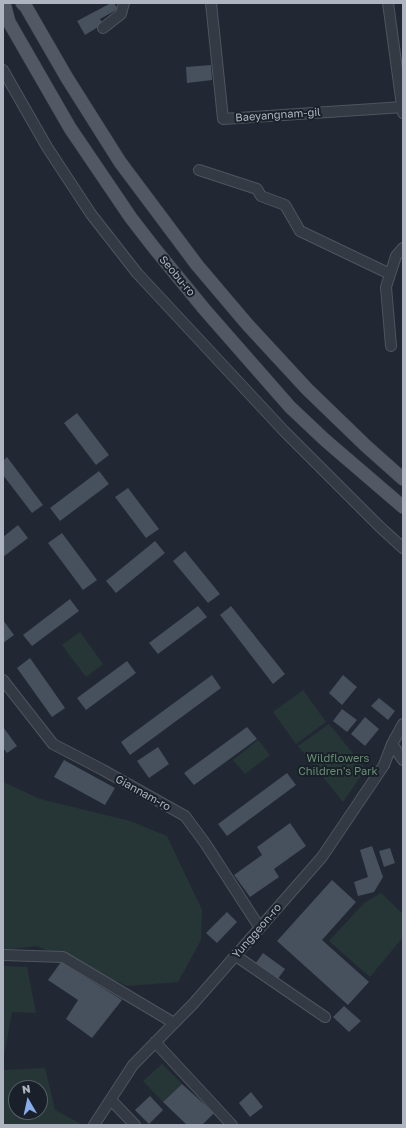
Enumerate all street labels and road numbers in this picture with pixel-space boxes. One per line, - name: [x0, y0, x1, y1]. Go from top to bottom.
- street label: Baeyangnam-gil: [235, 105, 321, 125]
- street label: Seobu-ro: [156, 253, 198, 299]
- street label: Giannam-ro: [113, 772, 173, 814]
- street label: Yunggeon-ro: [230, 901, 284, 961]

